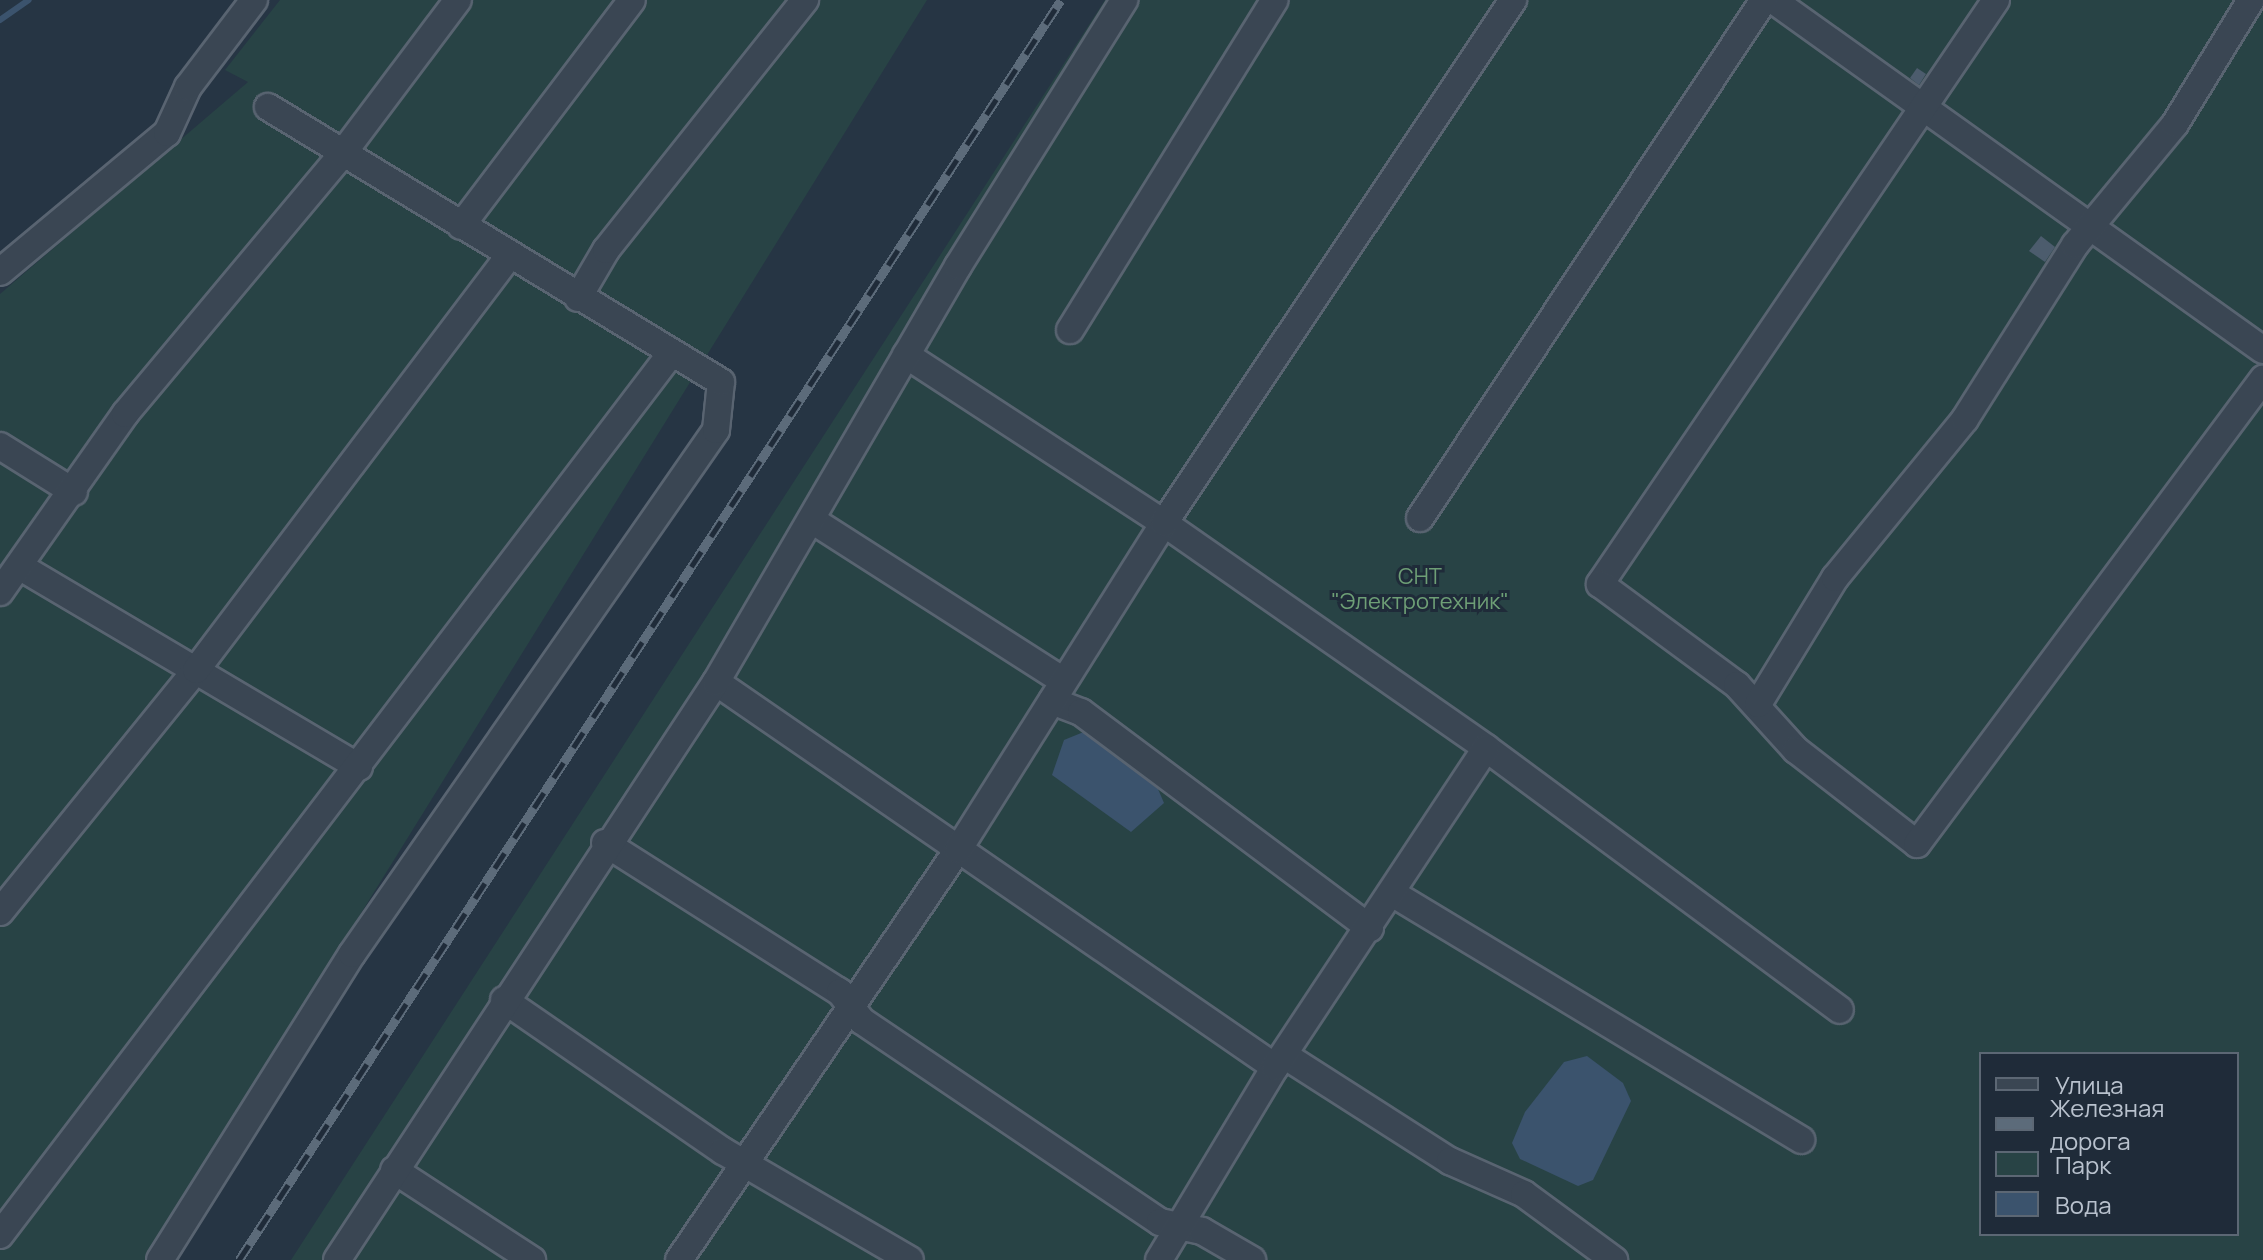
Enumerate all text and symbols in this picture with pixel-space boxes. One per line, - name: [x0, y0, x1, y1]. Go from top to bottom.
- park label: СНТ "Электротехник": [1331, 563, 1509, 614]
- legend: [1979, 1052, 2239, 1236]
- text: Улица: [2055, 1068, 2124, 1101]
- text: Железная дорога: [2050, 1091, 2165, 1157]
- text: Парк: [2055, 1148, 2111, 1181]
- text: Вода: [2055, 1188, 2112, 1221]

